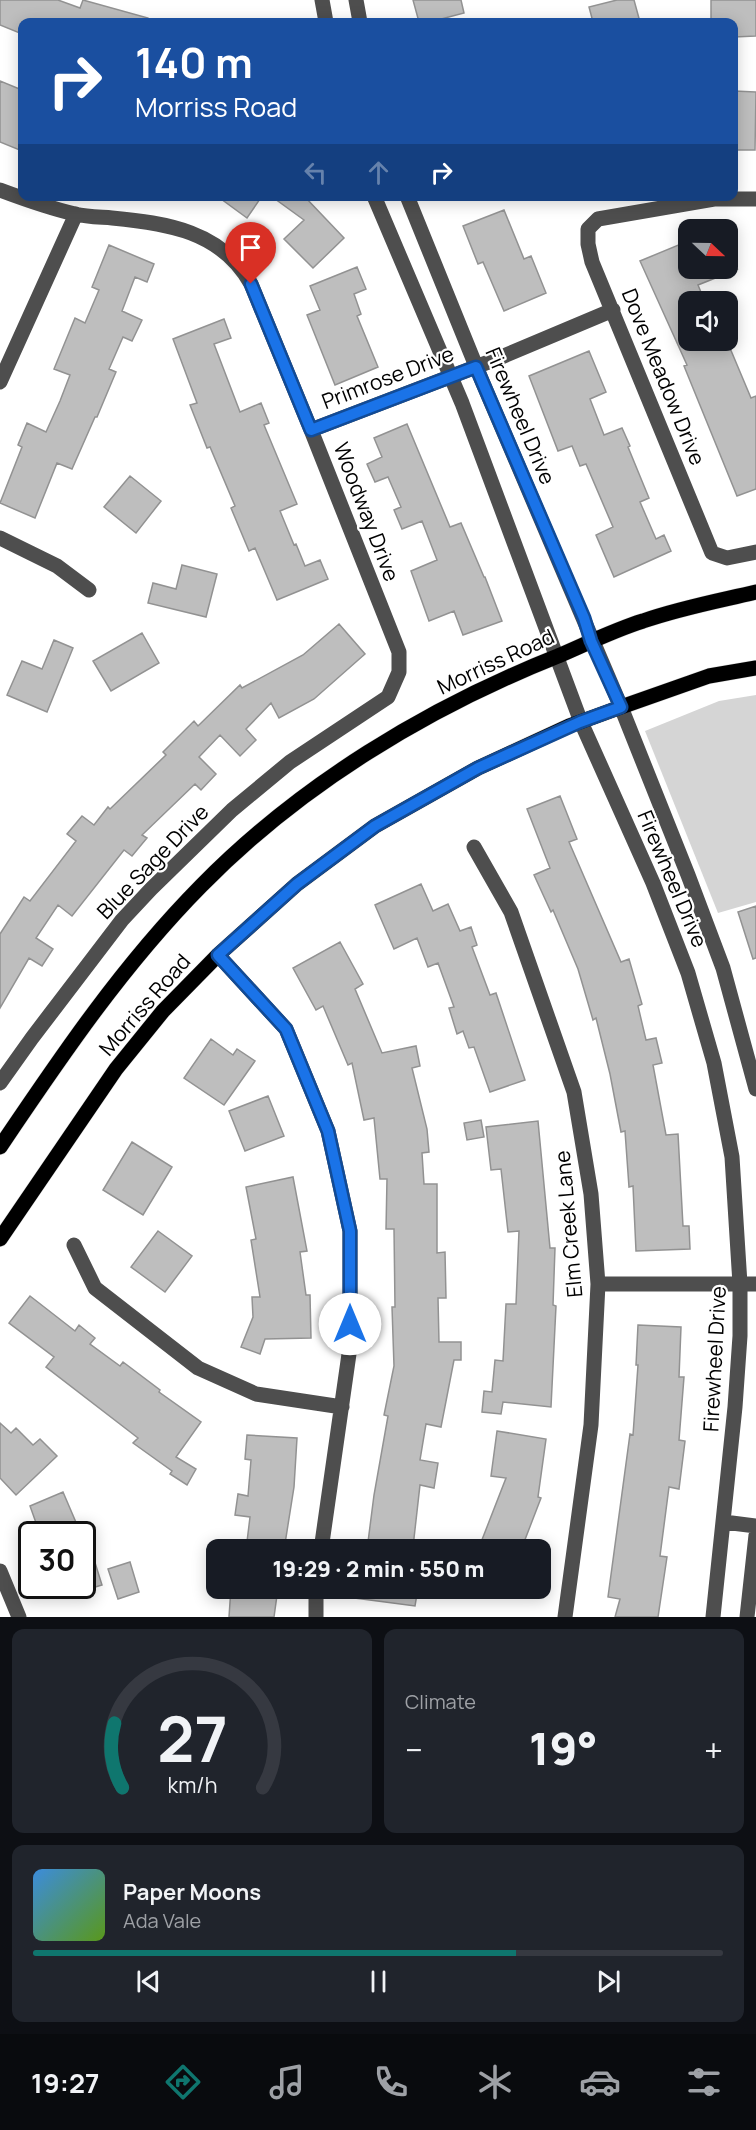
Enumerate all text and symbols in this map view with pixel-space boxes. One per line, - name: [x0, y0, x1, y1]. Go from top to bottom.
- text: 140 m: [135, 33, 253, 91]
- icon: right: [36, 42, 114, 120]
- text: Morriss Road: [135, 88, 297, 125]
- icon: left: [299, 156, 332, 189]
- icon: ahead: [362, 156, 395, 189]
- icon: right: [425, 156, 458, 189]
- north arrow: [678, 219, 738, 279]
- map controls: [678, 219, 738, 351]
- pin: [225, 222, 276, 284]
- icon: arrive: [234, 231, 267, 264]
- street label: Dove Meadow Drive: [616, 284, 712, 469]
- button: sound: [678, 291, 738, 351]
- street label: Primrose Drive: [318, 339, 458, 415]
- street label: Firewheel Drive: [480, 343, 562, 488]
- street label: Woodway Drive: [328, 438, 406, 585]
- street label: Morriss Road: [432, 622, 559, 700]
- street label: Blue Sage Drive: [90, 798, 214, 925]
- street label: Firewheel Drive: [632, 806, 714, 951]
- street label: Morriss Road: [92, 948, 196, 1061]
- street label: Elm Creek Lane: [548, 1149, 588, 1299]
- street label: Firewheel Drive: [696, 1285, 732, 1433]
- position arrow: [318, 1292, 382, 1356]
- speed limit sign: 30: [18, 1521, 96, 1599]
- text: 19:29 · 2 min · 550 m: [272, 1554, 485, 1584]
- text: Climate: [405, 1688, 476, 1715]
- text: 27: [157, 1695, 227, 1781]
- text: 19°: [529, 1717, 598, 1779]
- text: −: [405, 1727, 423, 1772]
- text: +: [704, 1727, 723, 1772]
- text: km/h: [167, 1770, 217, 1799]
- text: Paper Moons: [123, 1877, 261, 1907]
- text: Ada Vale: [123, 1907, 201, 1934]
- icon: previous: [132, 1965, 165, 1998]
- icon: pause: [362, 1965, 395, 1998]
- icon: next: [592, 1965, 625, 1998]
- icon: directions: [162, 2061, 204, 2103]
- icon: music: [266, 2061, 308, 2103]
- icon: phone: [370, 2061, 412, 2103]
- icon: climate: [474, 2061, 516, 2103]
- icon: car: [579, 2061, 621, 2103]
- icon: filters: [683, 2061, 725, 2103]
- text: 19:27: [31, 2064, 99, 2101]

